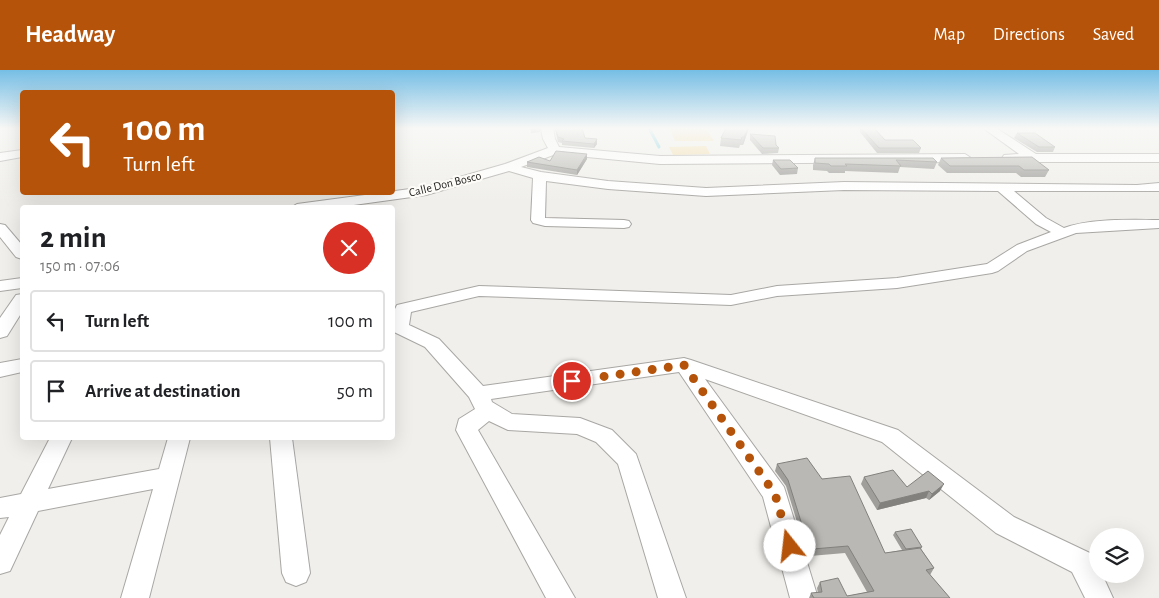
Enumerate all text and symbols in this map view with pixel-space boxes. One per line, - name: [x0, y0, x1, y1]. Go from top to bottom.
- text: Headway: [25, 23, 115, 47]
- text: Map: [934, 26, 965, 44]
- text: Directions: [993, 26, 1065, 44]
- text: Saved: [1093, 26, 1134, 44]
- icon: left: [40, 110, 105, 175]
- text: 100 m: [123, 112, 206, 147]
- text: Turn left: [123, 153, 195, 175]
- street label: Calle Don Bosco: [408, 169, 482, 199]
- button: close: [323, 222, 375, 274]
- text: 2 min: [40, 223, 107, 253]
- text: 150 m · 07:06: [40, 258, 120, 274]
- icon: left: [42, 307, 70, 335]
- text: Turn left: [85, 312, 149, 331]
- text: 100 m: [328, 312, 373, 331]
- pin: [551, 360, 593, 402]
- icon: arrive: [558, 367, 586, 395]
- icon: arrive: [42, 377, 70, 405]
- text: Arrive at destination: [85, 382, 241, 401]
- text: 50 m: [337, 382, 373, 401]
- position arrow: [763, 519, 815, 571]
- map controls: [1089, 528, 1144, 583]
- button: layers: [1089, 528, 1144, 583]

